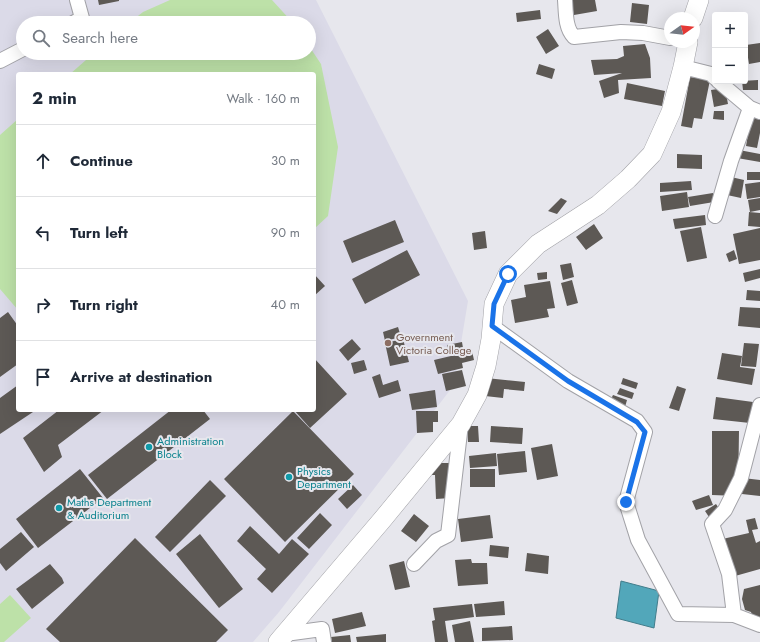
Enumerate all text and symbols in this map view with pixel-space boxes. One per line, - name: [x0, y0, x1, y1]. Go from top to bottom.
- north arrow: [664, 12, 700, 48]
- map controls: [712, 12, 748, 84]
- button: +: [712, 12, 748, 48]
- search box: [16, 16, 316, 60]
- icon: search: [30, 27, 52, 49]
- text: Search here: [62, 27, 138, 49]
- button: −: [712, 48, 748, 84]
- text: 2 min: [32, 86, 77, 110]
- text: Walk · 160 m: [227, 89, 300, 108]
- icon: ahead: [32, 150, 54, 172]
- text: Continue: [70, 150, 133, 172]
- text: 30 m: [271, 151, 300, 170]
- icon: left: [32, 222, 54, 244]
- text: Turn left: [70, 222, 128, 244]
- text: 90 m: [271, 223, 300, 242]
- route start: [499, 265, 517, 283]
- icon: right: [32, 294, 54, 316]
- text: Turn right: [70, 294, 138, 316]
- text: 40 m: [271, 295, 300, 314]
- place label: Government Victoria College: [396, 329, 472, 358]
- marker: Government Victoria College: [383, 338, 393, 348]
- icon: arrive: [32, 366, 54, 388]
- text: Arrive at destination: [70, 366, 212, 388]
- place label: Administration Block: [157, 433, 224, 462]
- marker: Administration Block: [144, 442, 154, 452]
- place label: Physics Department: [297, 463, 351, 492]
- marker: Physics Department: [284, 472, 294, 482]
- route end: [617, 493, 635, 511]
- place label: Maths Department & Auditorium: [67, 494, 151, 523]
- marker: Maths Department & Auditorium: [54, 503, 64, 513]

